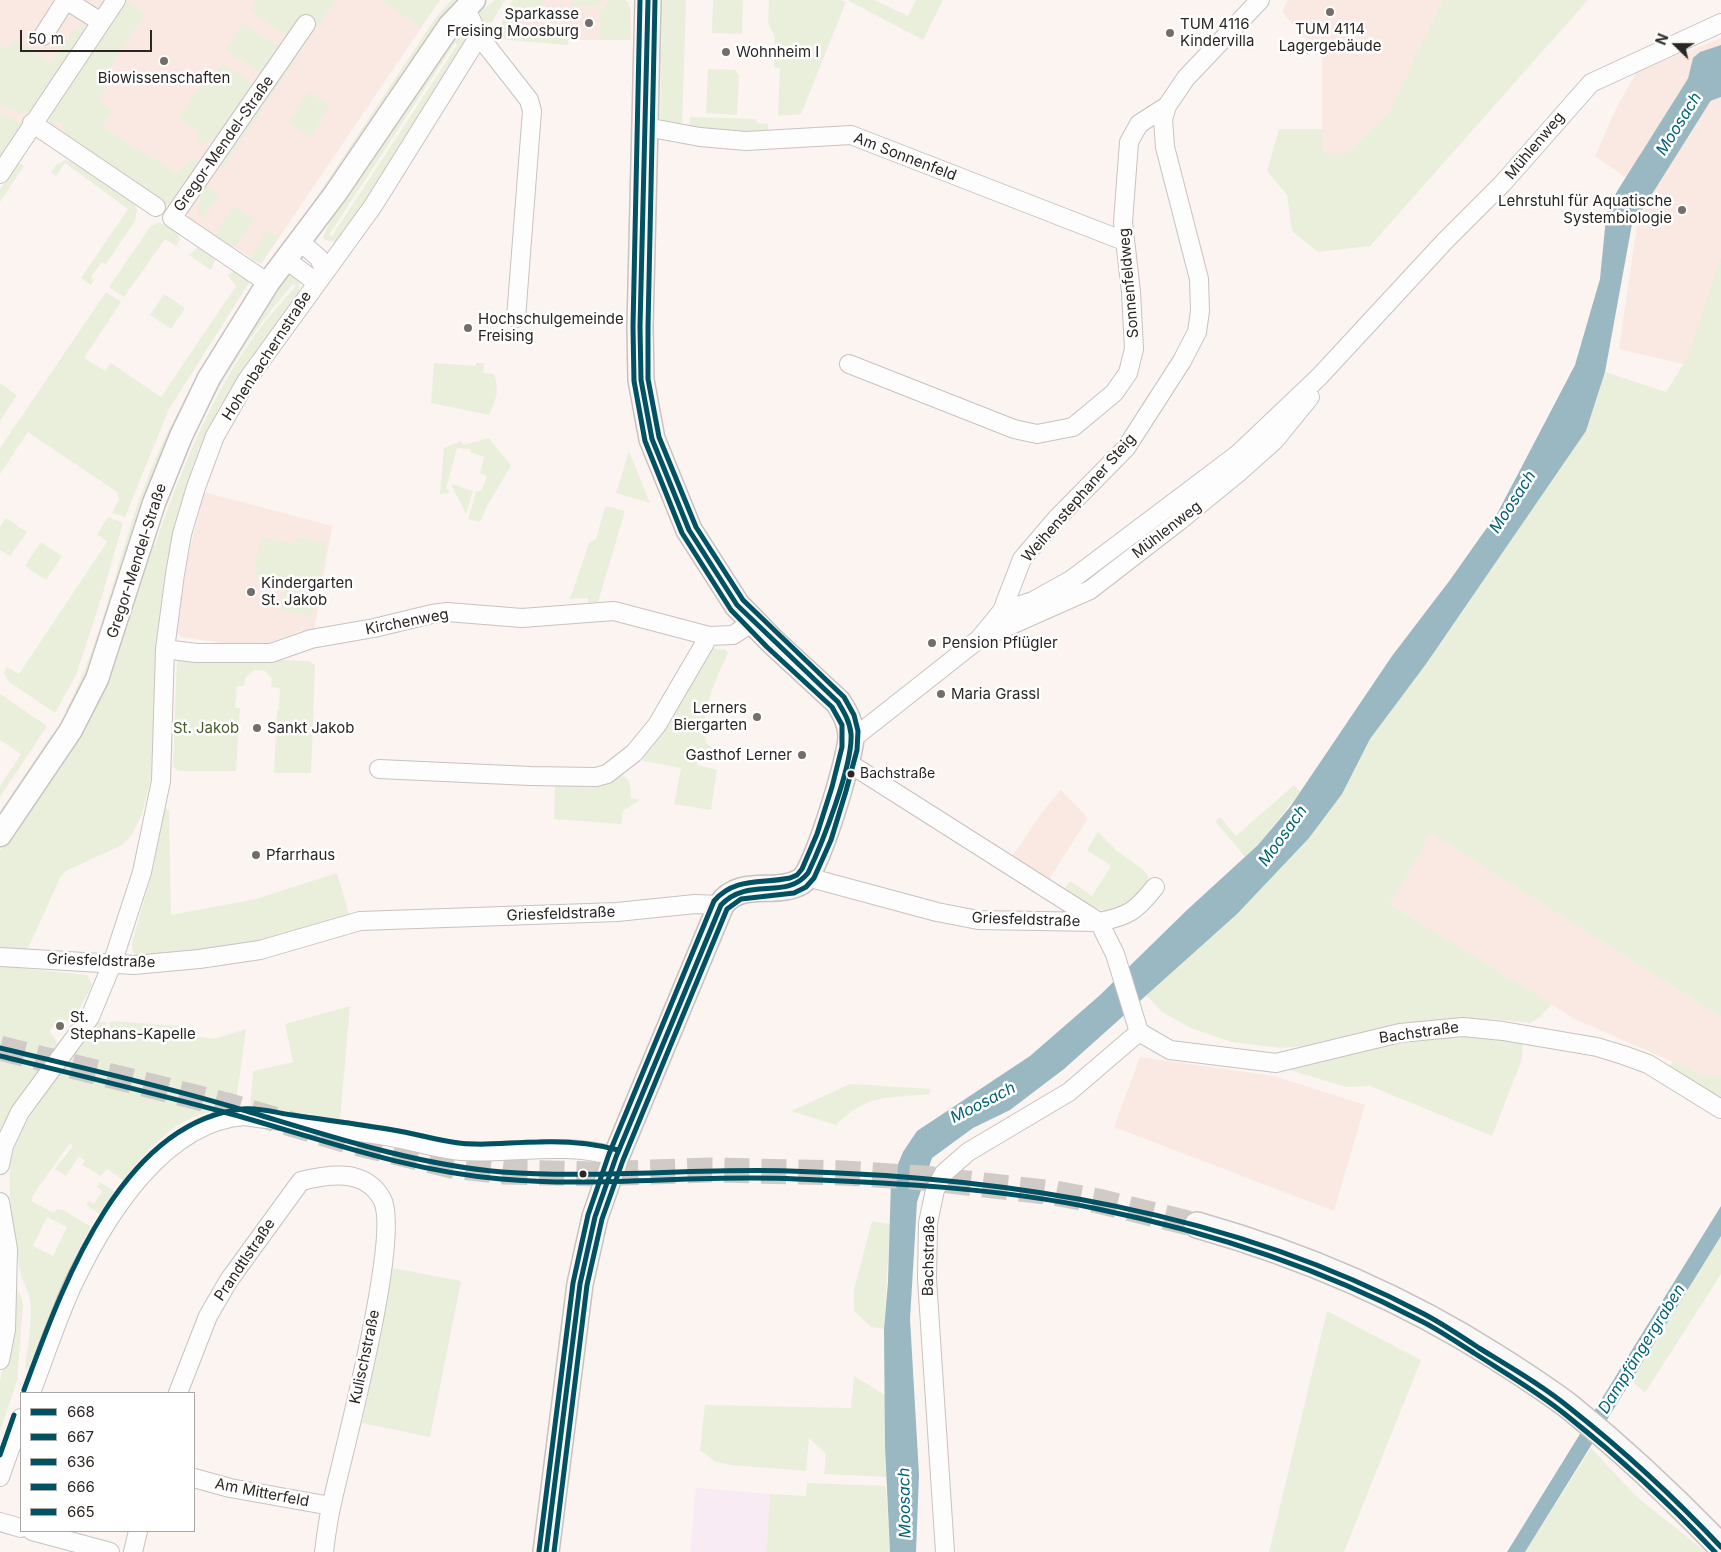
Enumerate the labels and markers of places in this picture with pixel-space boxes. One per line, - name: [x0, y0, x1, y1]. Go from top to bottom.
- place label: Sparkasse Freising Moosburg: [447, 5, 579, 40]
- marker: TUM 4114 Lagergebäude: [1324, 6, 1336, 18]
- place label: TUM 4116 Kindervilla: [1180, 15, 1254, 50]
- marker: Sparkasse Freising Moosburg: [583, 17, 595, 29]
- place label: TUM 4114 Lagergebäude: [1279, 20, 1381, 55]
- marker: TUM 4116 Kindervilla: [1164, 27, 1176, 39]
- place label: Wohnheim I: [736, 43, 819, 61]
- marker: Wohnheim I: [720, 46, 732, 58]
- marker: Biowissenschaften: [158, 55, 170, 67]
- place label: Biowissenschaften: [98, 69, 230, 87]
- place label: Lehrstuhl für Aquatische Systembiologie: [1498, 192, 1672, 227]
- marker: Lehrstuhl für Aquatische Systembiologie: [1676, 204, 1688, 216]
- place label: Hochschulgemeinde Freising: [478, 310, 624, 345]
- marker: Hochschulgemeinde Freising: [462, 322, 474, 334]
- place label: Kindergarten St. Jakob: [261, 574, 353, 609]
- marker: Kindergarten St. Jakob: [245, 586, 257, 598]
- place label: Pension Pflügler: [942, 634, 1058, 652]
- marker: Pension Pflügler: [926, 637, 938, 649]
- place label: Maria Grassl: [951, 685, 1040, 703]
- marker: Maria Grassl: [935, 688, 947, 700]
- place label: Lerners Biergarten: [674, 699, 747, 734]
- marker: Lerners Biergarten: [751, 711, 763, 723]
- place label: Sankt Jakob: [267, 719, 354, 737]
- marker: Sankt Jakob: [251, 722, 263, 734]
- place label: Gasthof Lerner: [686, 746, 792, 764]
- marker: Gasthof Lerner: [796, 749, 808, 761]
- place label: Bachstraße: [860, 766, 935, 782]
- marker: Bachstraße: [846, 769, 856, 779]
- place label: Pfarrhaus: [266, 846, 335, 864]
- marker: Pfarrhaus: [250, 849, 262, 861]
- place label: St. Stephans-Kapelle: [70, 1008, 196, 1043]
- marker: St. Stephans-Kapelle: [54, 1020, 66, 1032]
- unlabelled marker: [578, 1169, 588, 1179]

